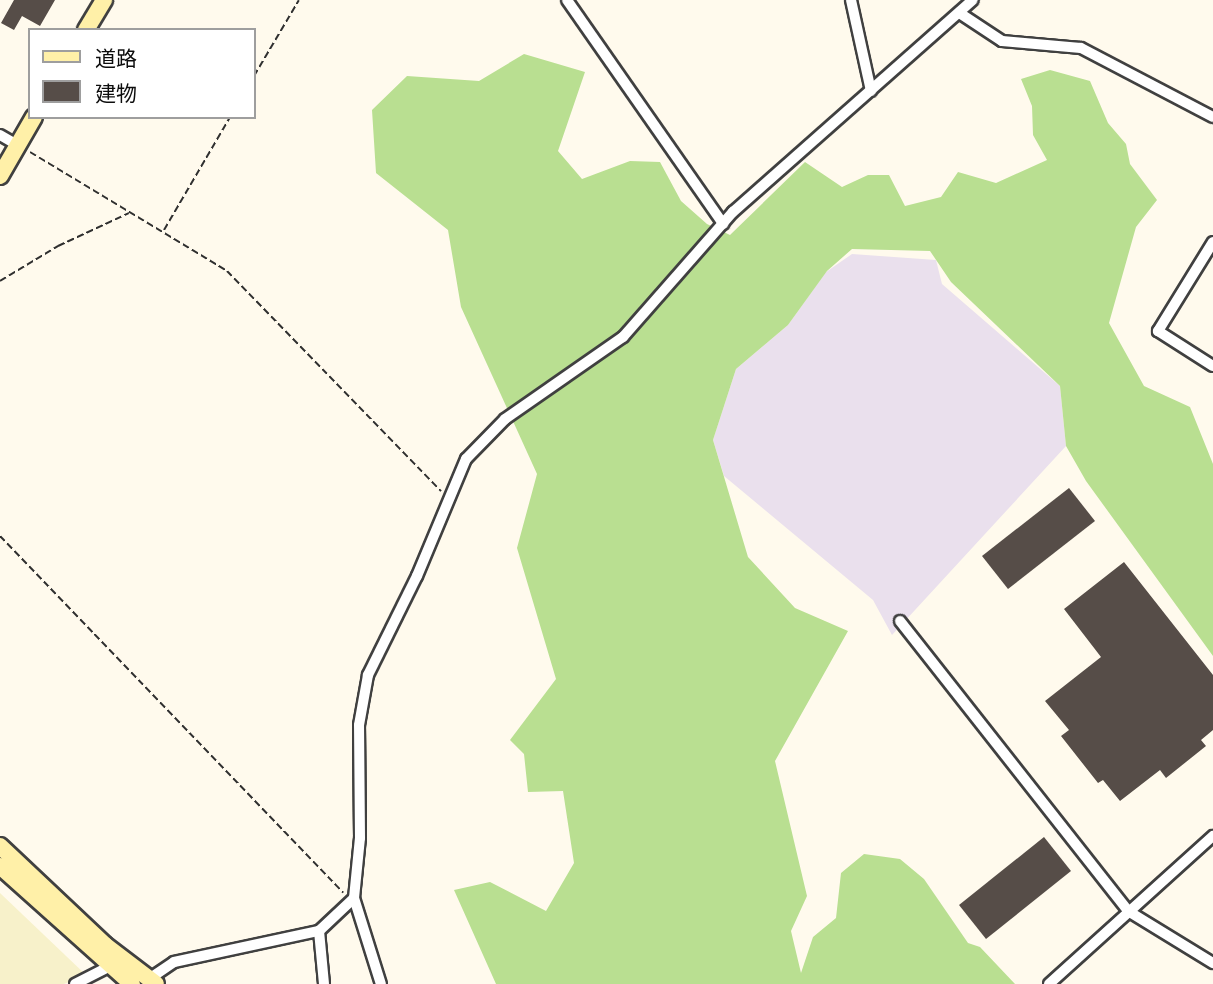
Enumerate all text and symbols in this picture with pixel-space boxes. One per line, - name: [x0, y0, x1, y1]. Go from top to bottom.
- legend: [28, 28, 256, 119]
- text: 道路: [95, 46, 137, 71]
- text: 建物: [95, 81, 137, 106]

